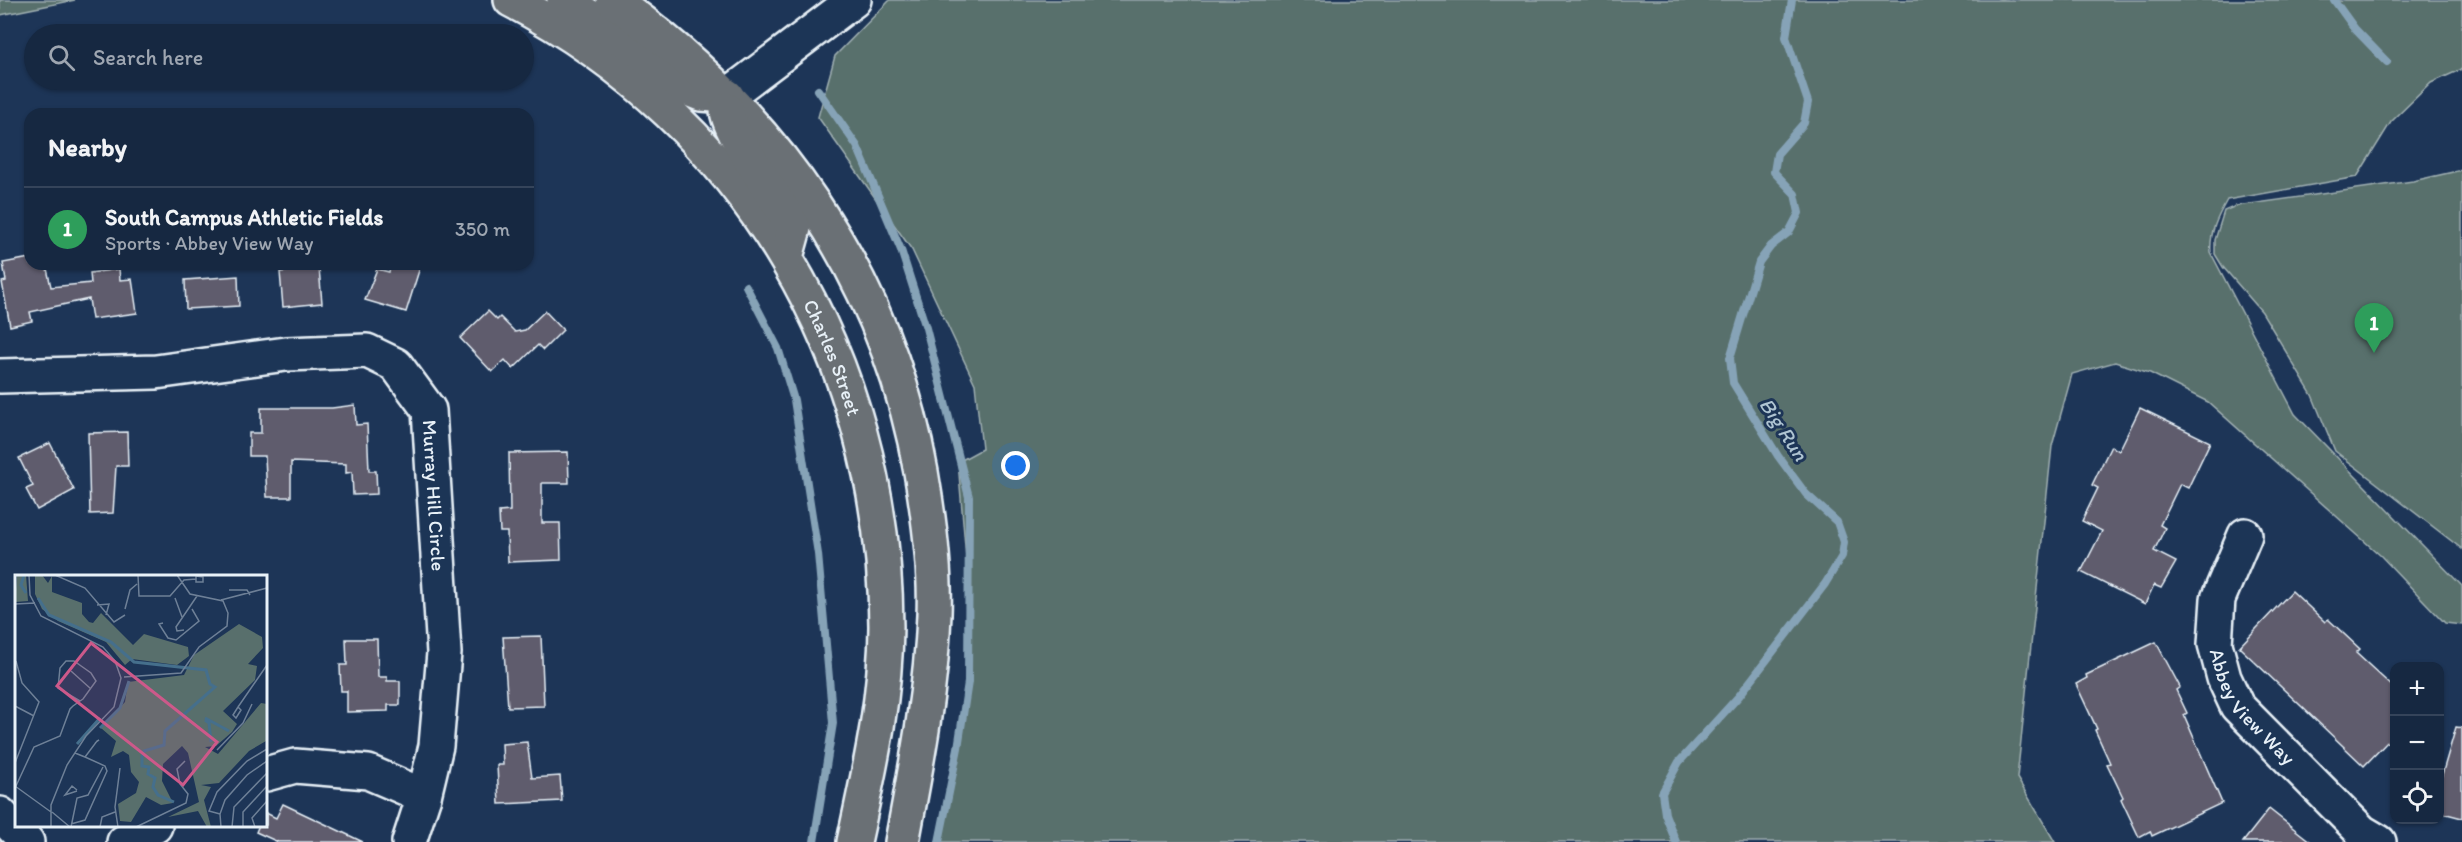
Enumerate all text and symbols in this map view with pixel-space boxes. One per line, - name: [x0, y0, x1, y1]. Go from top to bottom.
- search box: [24, 24, 534, 90]
- icon: search: [45, 41, 78, 74]
- text: Search here: [93, 44, 203, 71]
- text: Nearby: [48, 131, 127, 163]
- text: South Campus Athletic Fields: [105, 204, 383, 231]
- text: 1: [63, 217, 72, 241]
- text: 350 m: [455, 217, 510, 241]
- text: Sports · Abbey View Way: [105, 231, 313, 255]
- street label: Charles Street: [798, 295, 866, 419]
- pin: 1: [2354, 304, 2394, 353]
- water label: Big Run: [1754, 393, 1814, 466]
- street label: Murray Hill Circle: [418, 419, 451, 572]
- your location: [1001, 451, 1030, 480]
- inset map: [15, 575, 267, 827]
- street label: Abbey View Way: [2205, 646, 2301, 770]
- map controls: [2390, 662, 2444, 824]
- button: +: [2390, 662, 2444, 716]
- button: −: [2390, 716, 2444, 770]
- button: locate: [2390, 770, 2444, 824]

